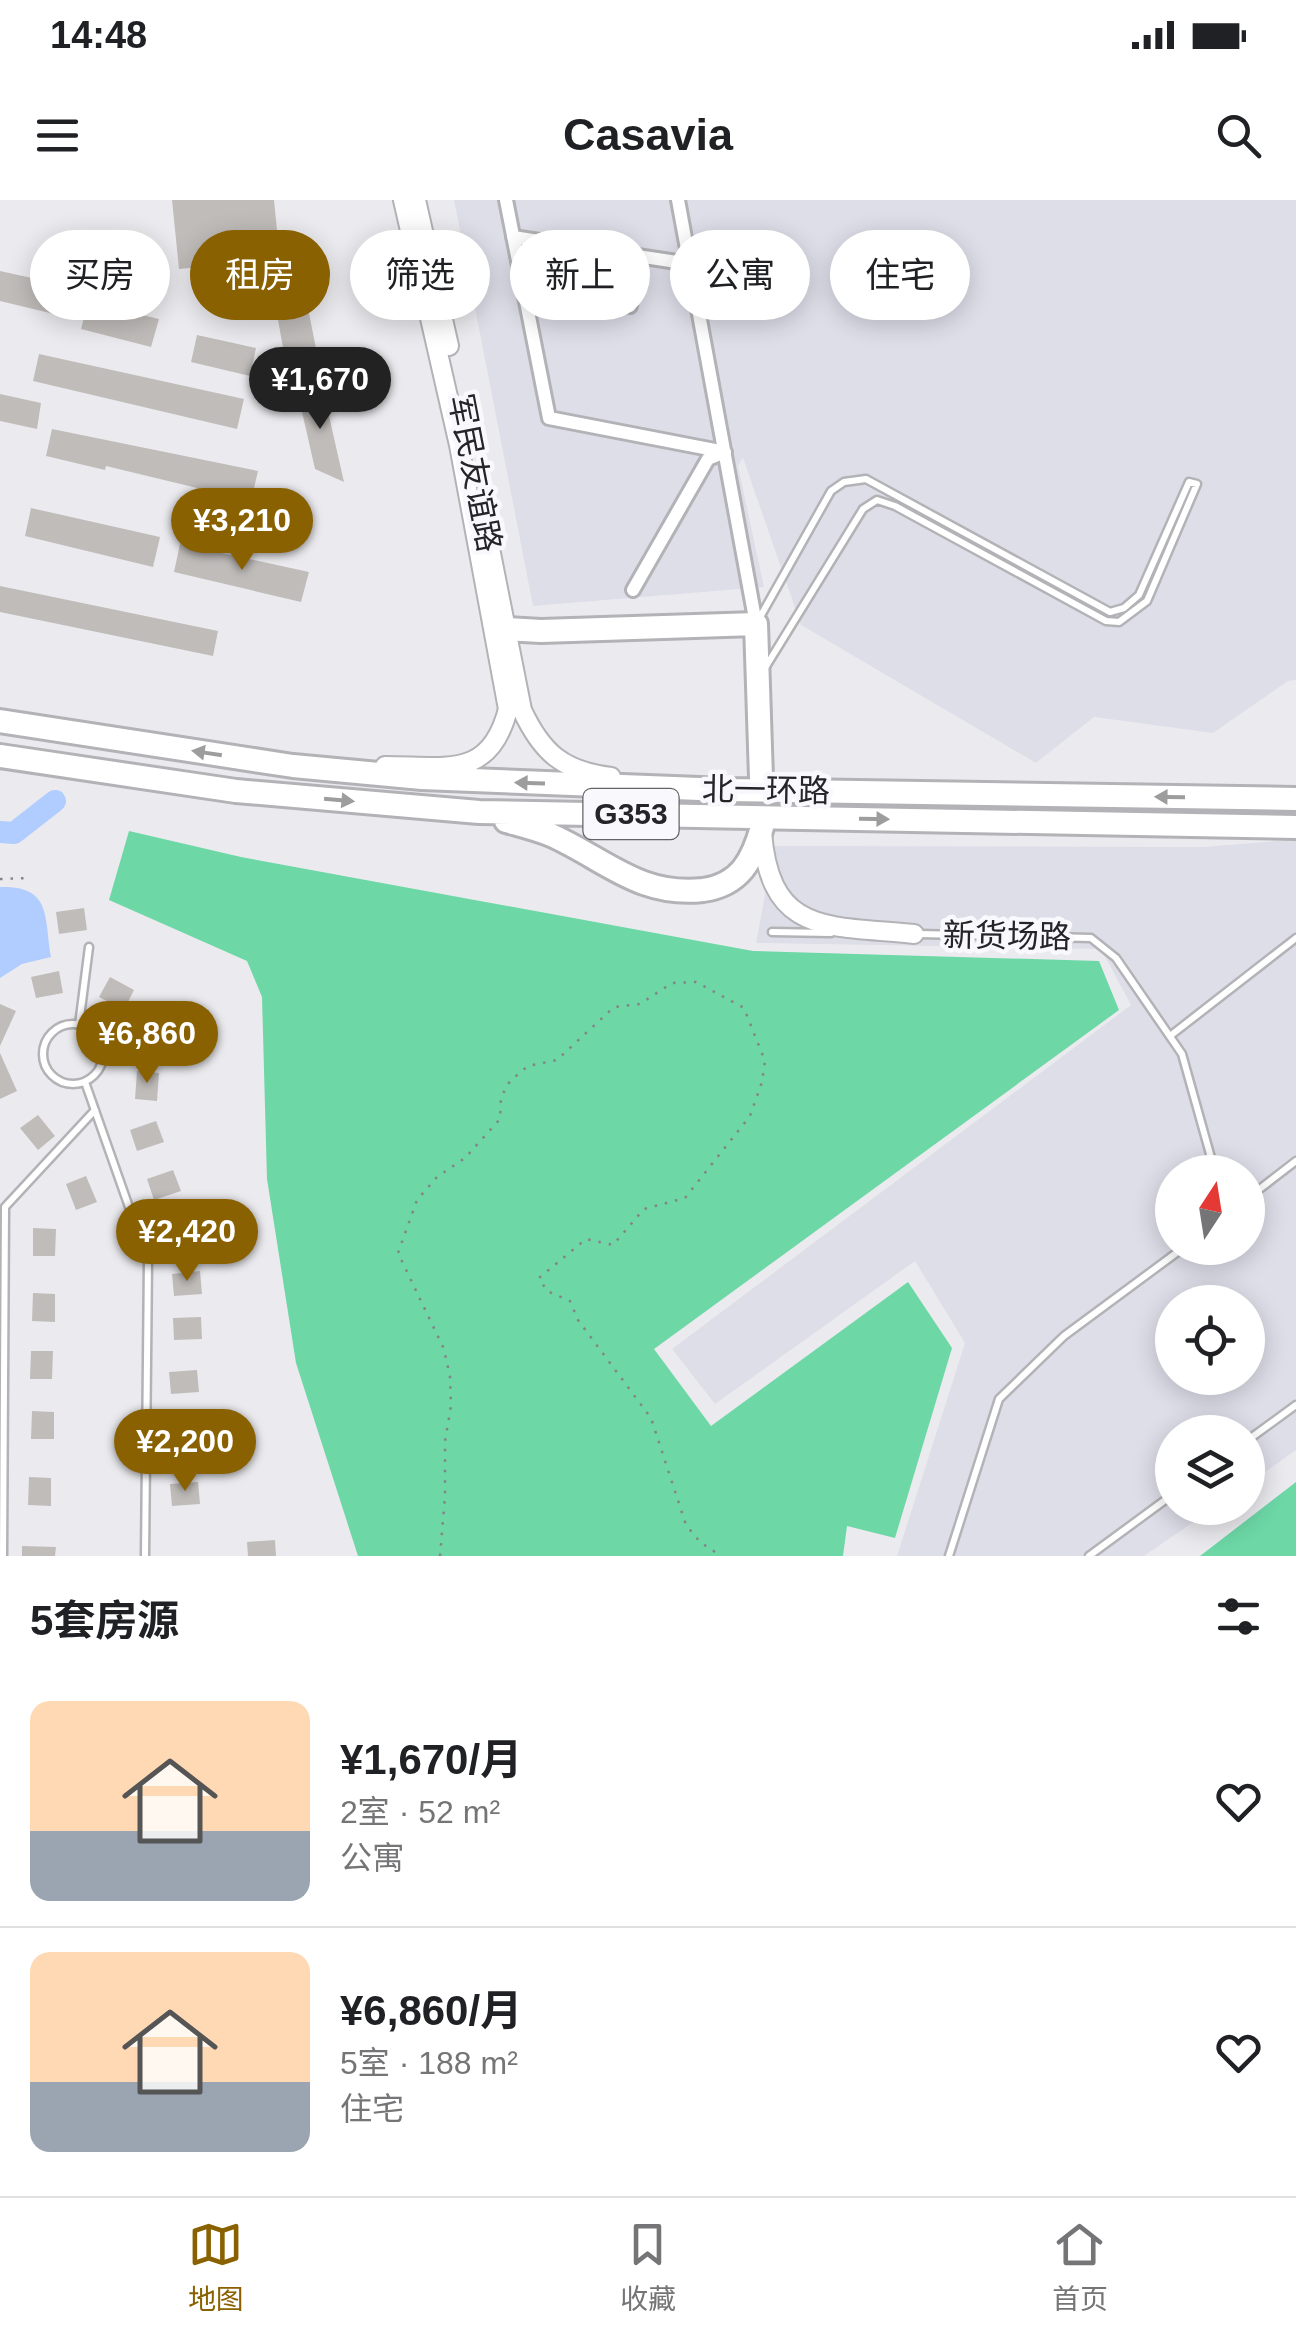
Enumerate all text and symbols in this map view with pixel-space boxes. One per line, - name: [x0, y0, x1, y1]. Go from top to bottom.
- text: 14:48: [50, 14, 147, 56]
- icon: menu: [30, 108, 85, 163]
- icon: search: [1211, 108, 1266, 163]
- text: Casavia: [563, 109, 733, 160]
- chip: 买房: [30, 230, 170, 320]
- chip: 租房: [190, 230, 330, 320]
- chip: 筛选: [350, 230, 490, 320]
- chip: 新上: [510, 230, 650, 320]
- chip: 公寓: [670, 230, 810, 320]
- chip: 住宅: [830, 230, 970, 320]
- pin: ¥1,670: [239, 347, 401, 432]
- text: ¥1,670: [271, 361, 369, 397]
- street label: 军民友谊路: [442, 391, 508, 555]
- pin: ¥3,210: [161, 488, 323, 573]
- text: ¥3,210: [193, 502, 291, 538]
- one-way arrow: [191, 744, 222, 760]
- street label: 北一环路: [702, 771, 830, 809]
- one-way arrow: [514, 775, 546, 791]
- road number: G353: [584, 789, 678, 839]
- one-way arrow: [1154, 789, 1186, 805]
- one-way arrow: [324, 793, 356, 809]
- one-way arrow: [858, 811, 890, 827]
- street label: 新货场路: [943, 917, 1071, 955]
- pin: ¥6,860: [66, 1001, 228, 1086]
- text: ¥6,860: [98, 1015, 196, 1051]
- north arrow: [1155, 1155, 1265, 1265]
- map controls: [1155, 1155, 1265, 1525]
- pin: ¥2,420: [106, 1199, 268, 1284]
- text: ¥2,420: [138, 1213, 236, 1249]
- button: locate: [1155, 1285, 1265, 1395]
- pin: ¥2,200: [104, 1409, 266, 1494]
- button: layers: [1155, 1415, 1265, 1525]
- text: ¥2,200: [136, 1423, 234, 1459]
- icon: filters: [1211, 1589, 1266, 1644]
- text: 5套房源: [30, 1597, 179, 1644]
- text: ¥1,670/月: [340, 1736, 522, 1783]
- icon: home: [110, 1741, 230, 1861]
- icon: heart: [1211, 1774, 1266, 1829]
- text: 2室 · 52 m²: [340, 1794, 500, 1830]
- text: 公寓: [340, 1840, 404, 1876]
- text: ¥6,860/月: [340, 1987, 522, 2034]
- icon: home: [110, 1992, 230, 2112]
- icon: heart: [1211, 2025, 1266, 2080]
- text: 5室 · 188 m²: [340, 2045, 518, 2081]
- text: 住宅: [340, 2091, 404, 2127]
- tab: 地图: [188, 2217, 244, 2317]
- tab: 收藏: [620, 2217, 676, 2317]
- tab: 首页: [1052, 2217, 1108, 2317]

